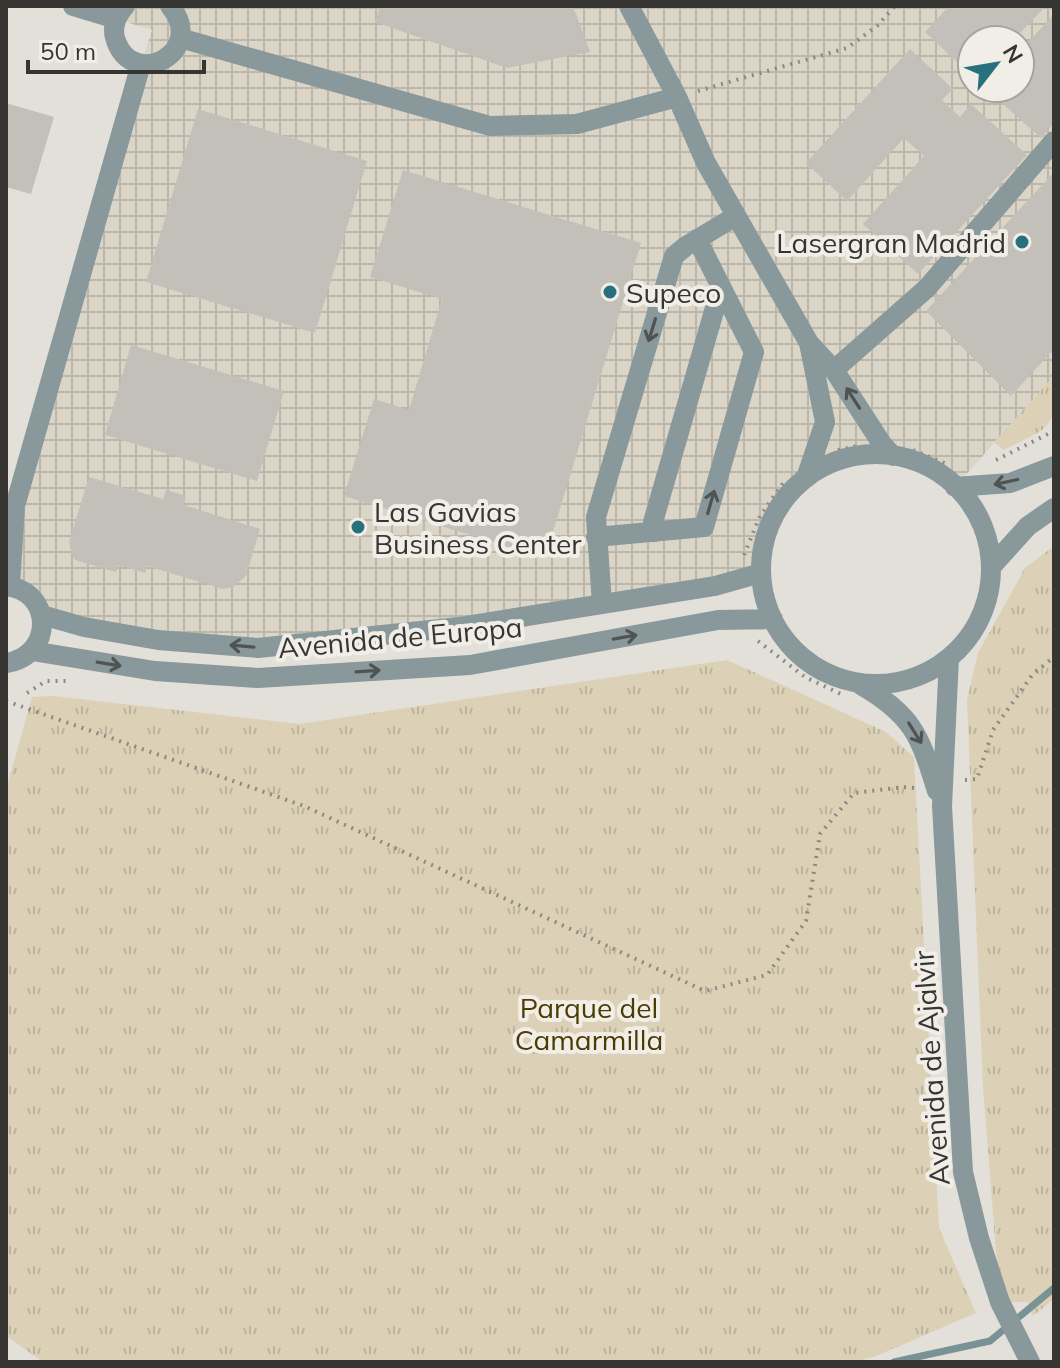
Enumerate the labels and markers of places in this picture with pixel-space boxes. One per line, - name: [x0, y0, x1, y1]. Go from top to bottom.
- place label: Lasergran Madrid: [776, 225, 1006, 260]
- marker: Lasergran Madrid: [1013, 233, 1031, 251]
- place label: Supeco: [626, 275, 721, 310]
- marker: Supeco: [601, 283, 619, 301]
- place label: Las Gavias Business Center: [374, 494, 582, 561]
- marker: Las Gavias Business Center: [349, 518, 367, 536]

